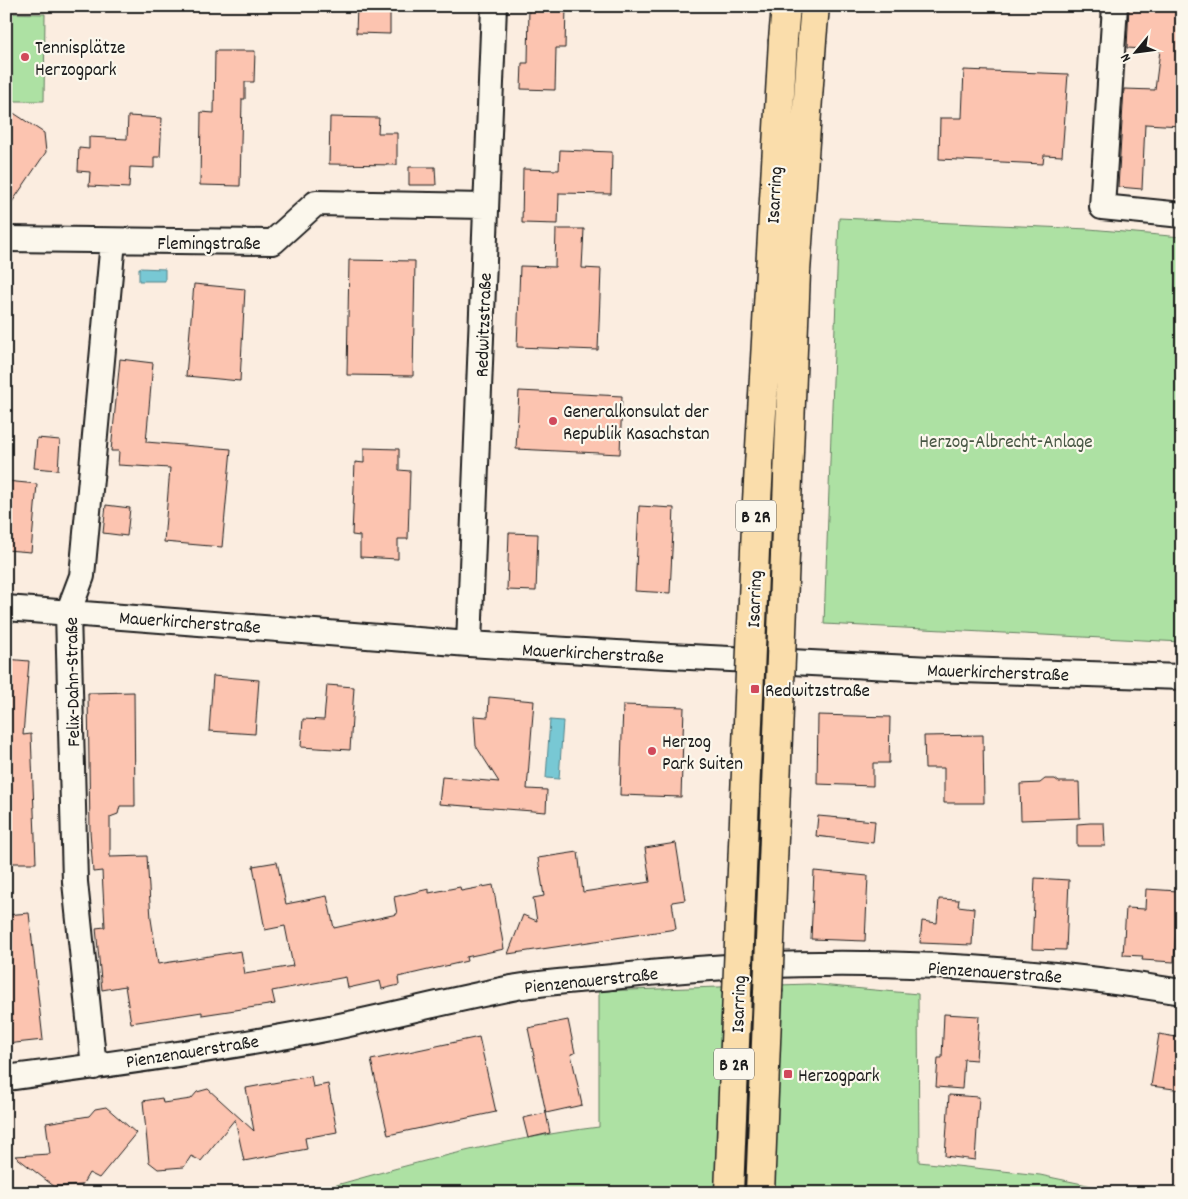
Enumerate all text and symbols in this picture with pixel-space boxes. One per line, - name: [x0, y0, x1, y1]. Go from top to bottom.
- north arrow: [1110, 28, 1160, 78]
- place label: Tennisplätze Herzogpark: [35, 36, 125, 85]
- text: N: [1116, 49, 1137, 65]
- marker: Tennisplätze Herzogpark: [19, 51, 31, 63]
- street label: Isarring: [762, 166, 791, 225]
- street label: Flemingstraße: [157, 232, 261, 259]
- street label: Redwitzstraße: [470, 272, 501, 378]
- place label: Generalkonsulat der Republik Kasachstan: [563, 400, 710, 449]
- marker: Generalkonsulat der Republik Kasachstan: [547, 415, 559, 427]
- park label: Herzog-Albrecht-Anlage: [919, 430, 1093, 457]
- road number: B 2R: [736, 501, 776, 532]
- street label: Isarring: [742, 570, 771, 628]
- street label: Mauerkircherstraße: [118, 606, 262, 643]
- street label: Felix-Dahn-Straße: [60, 617, 89, 747]
- street label: Mauerkircherstraße: [521, 638, 664, 673]
- street label: Mauerkircherstraße: [926, 659, 1069, 690]
- place label: Redwitzstraße: [765, 679, 870, 706]
- marker: Redwitzstraße: [749, 683, 761, 695]
- place label: Herzog Park Suiten: [662, 730, 743, 779]
- marker: Herzog Park Suiten: [646, 745, 658, 757]
- street label: Pienzenauerstraße: [927, 956, 1063, 993]
- street label: Pienzenauerstraße: [523, 962, 660, 1003]
- street label: Isarring: [726, 975, 755, 1033]
- street label: Pienzenauerstraße: [124, 1030, 261, 1077]
- road number: B 2R: [714, 1048, 754, 1080]
- place label: Herzogpark: [798, 1064, 880, 1091]
- marker: Herzogpark: [782, 1068, 794, 1080]

